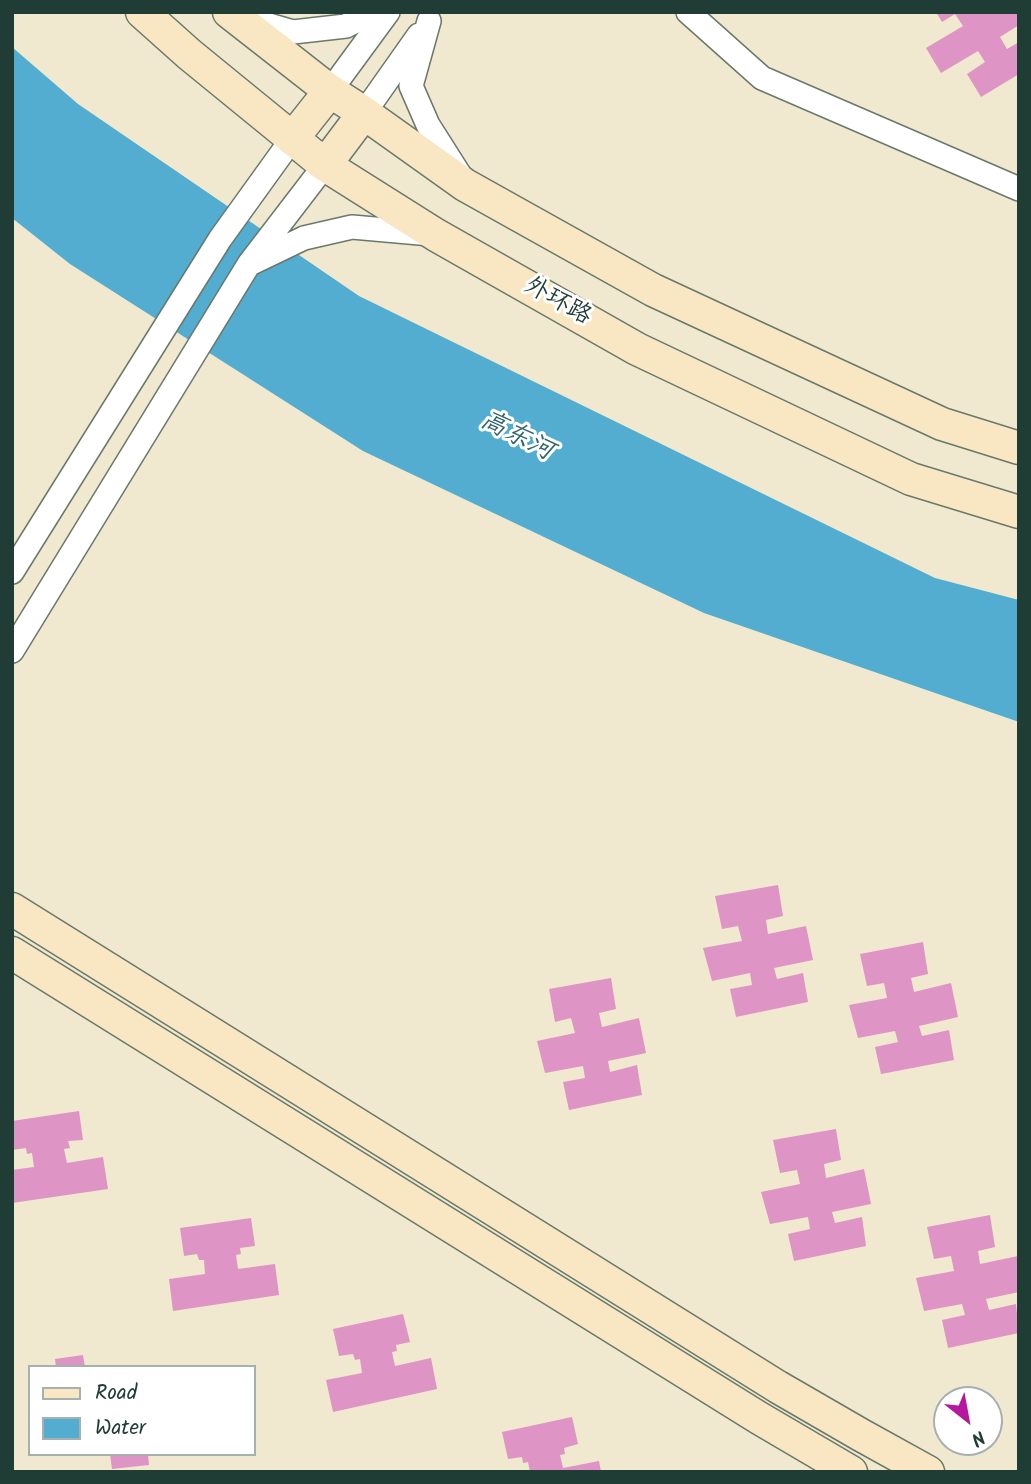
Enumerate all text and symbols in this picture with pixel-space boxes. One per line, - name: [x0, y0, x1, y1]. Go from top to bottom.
- street label: 外环路: [519, 273, 595, 333]
- water label: 高东河: [474, 406, 558, 470]
- legend: [28, 1365, 256, 1456]
- text: Road: [95, 1377, 137, 1410]
- north arrow: [933, 1386, 1003, 1456]
- text: Water: [95, 1412, 146, 1445]
- text: N: [965, 1421, 991, 1453]

